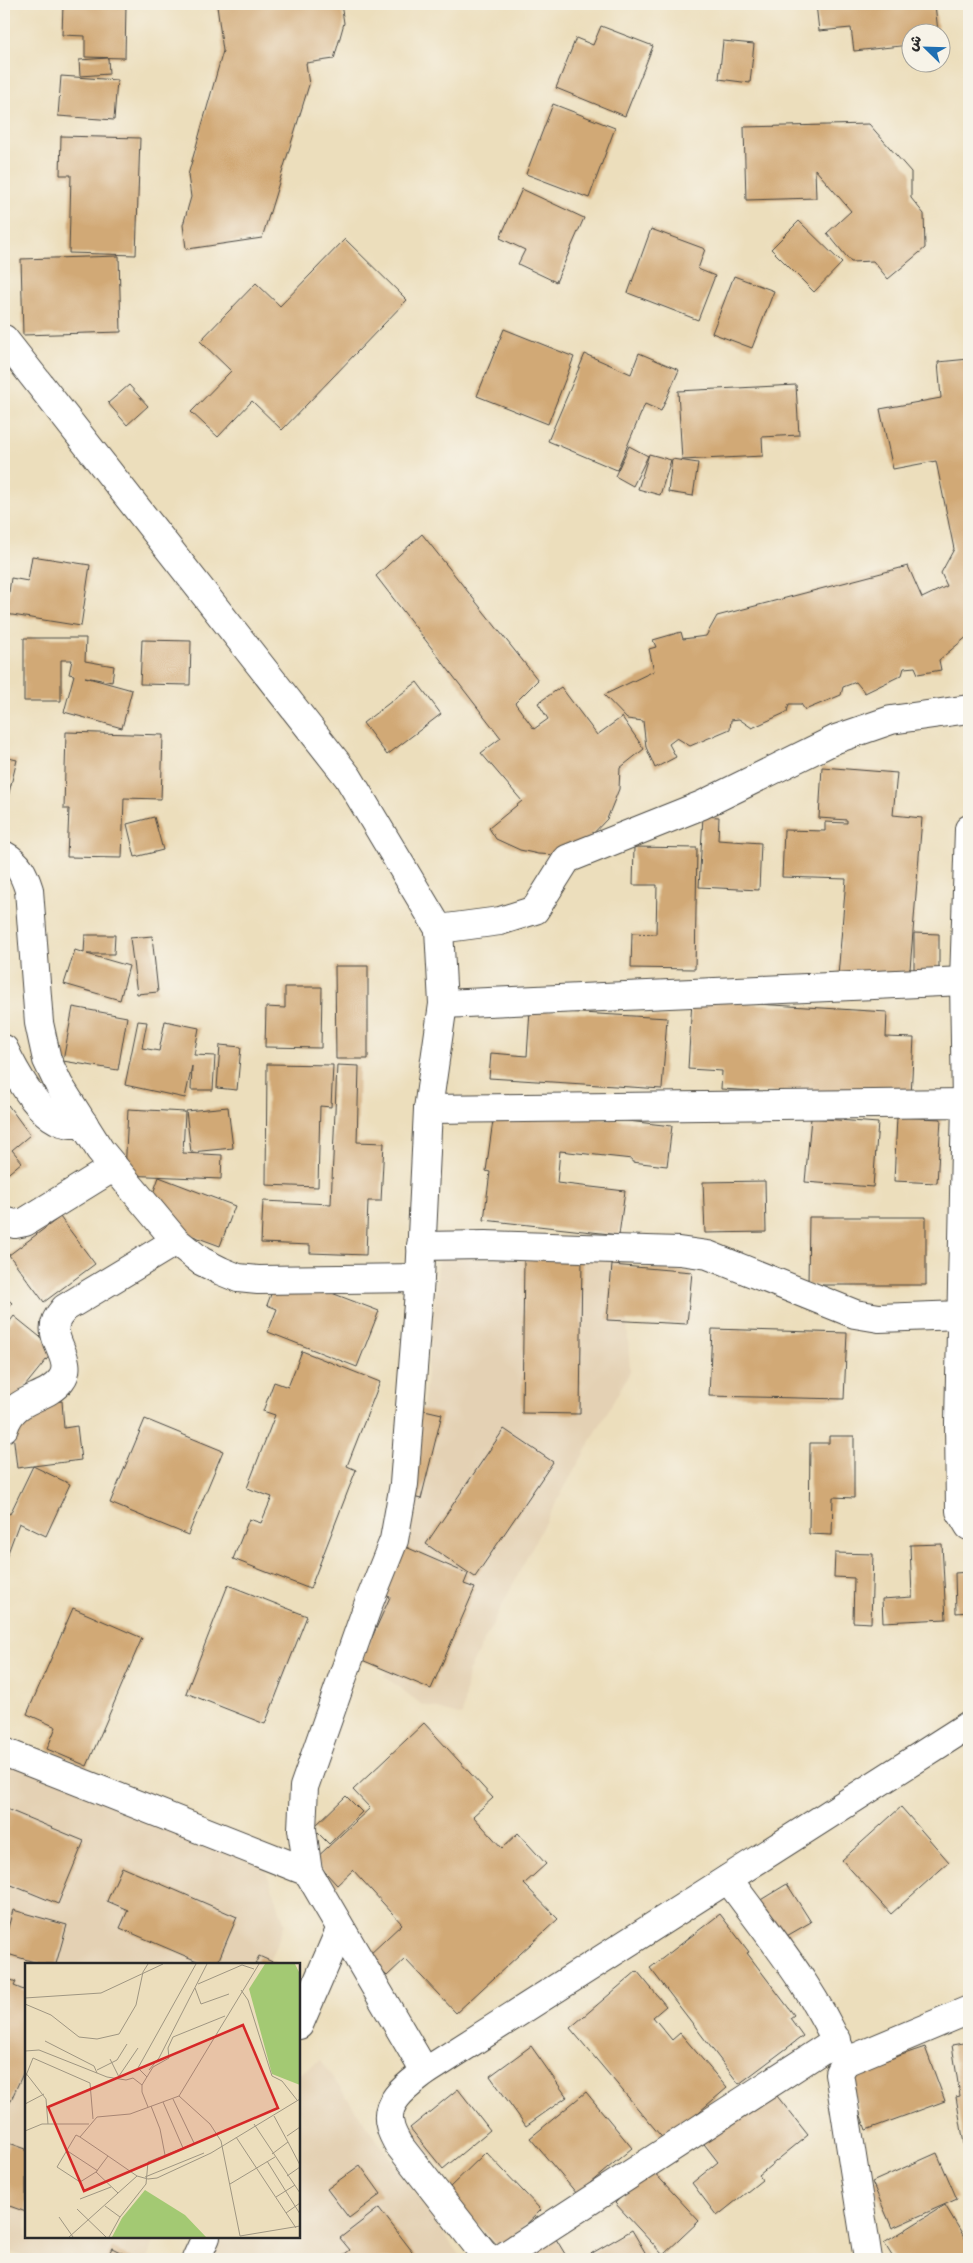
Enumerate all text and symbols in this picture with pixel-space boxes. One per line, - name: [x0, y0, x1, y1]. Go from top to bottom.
- north arrow: [900, 22, 950, 72]
- text: ش: [902, 32, 928, 55]
- inset map: [25, 1963, 300, 2238]

